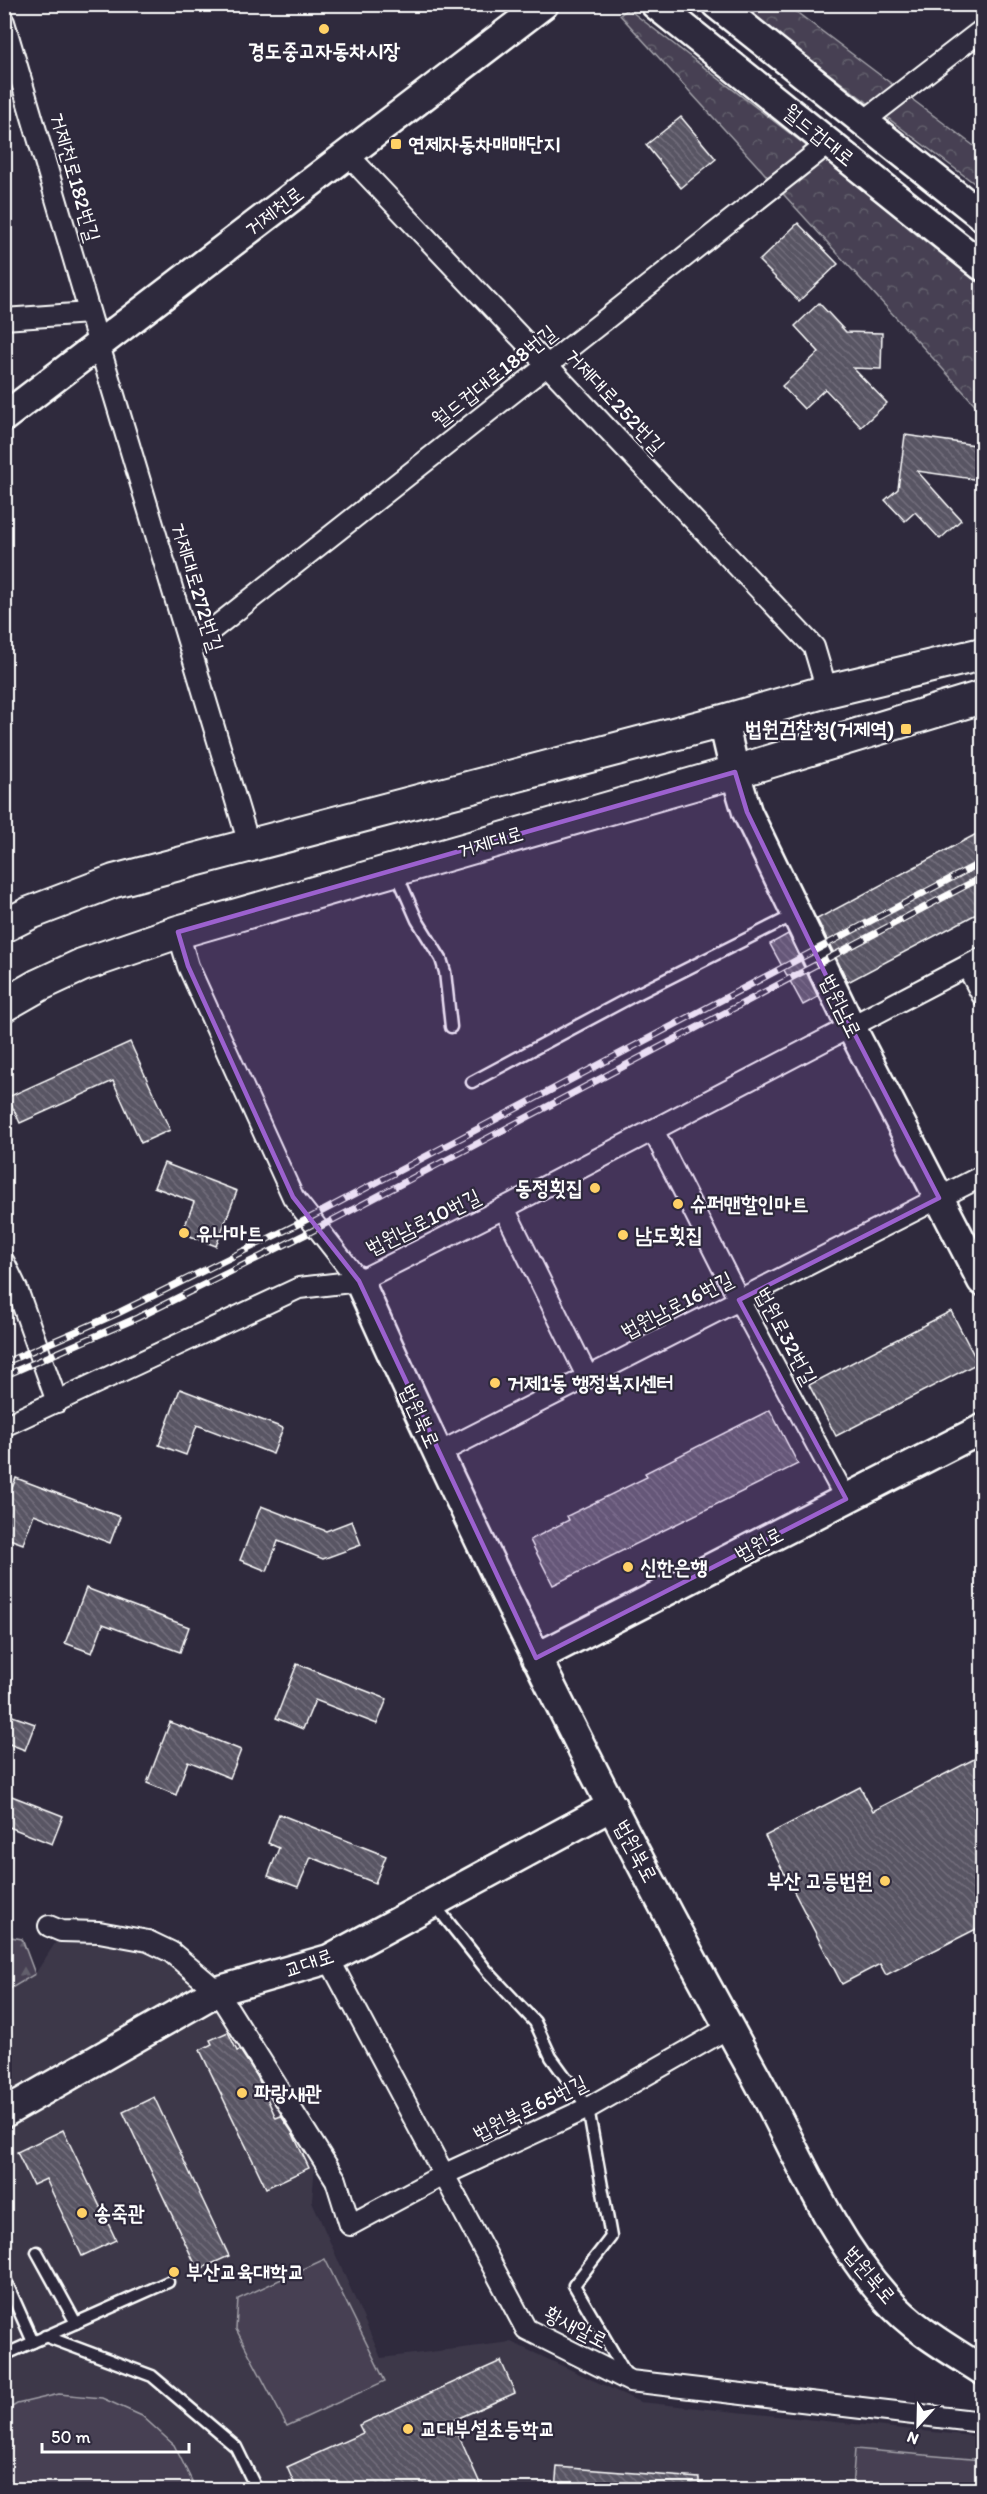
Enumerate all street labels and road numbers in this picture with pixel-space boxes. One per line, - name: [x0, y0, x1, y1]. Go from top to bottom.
- street label: 월드컵대로: [779, 98, 860, 171]
- street label: 거제천로182번길: [45, 109, 106, 245]
- street label: 거제천로: [239, 180, 308, 241]
- street label: 월드컵대로188번길: [426, 319, 561, 432]
- street label: 거제대로252번길: [560, 343, 670, 458]
- street label: 거제대로272번길: [166, 519, 229, 655]
- street label: 거제대로: [454, 820, 526, 863]
- street label: 법원남로: [815, 970, 867, 1042]
- street label: 법원남로10번길: [362, 1183, 484, 1260]
- street label: 법원남로16번길: [617, 1266, 737, 1343]
- street label: 법원로32번길: [750, 1283, 823, 1389]
- street label: 법원북로: [395, 1380, 446, 1452]
- street label: 법원로: [731, 1521, 787, 1566]
- street label: 법원북로: [610, 1815, 663, 1886]
- street label: 교대로: [281, 1942, 337, 1983]
- street label: 법원북로65번길: [469, 2069, 591, 2146]
- street label: 법원북로: [839, 2241, 902, 2309]
- street label: 황새알로: [540, 2300, 612, 2353]

